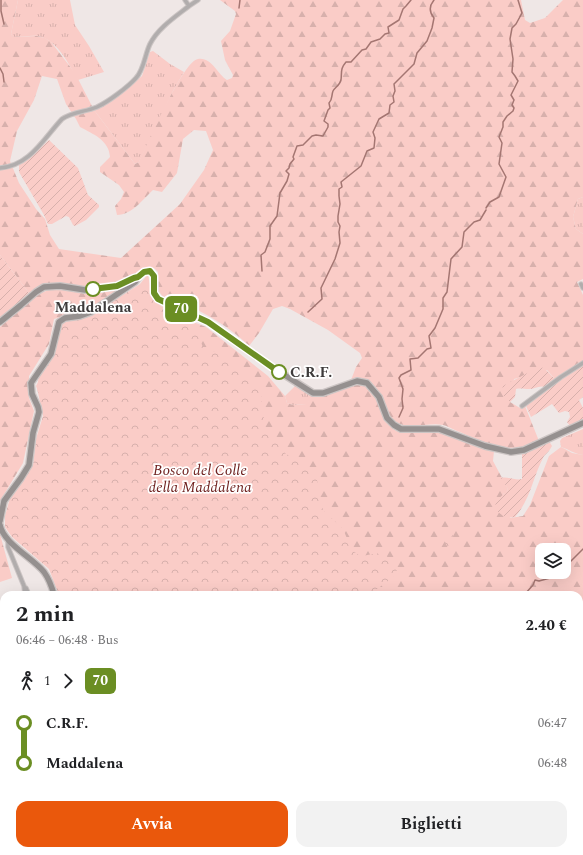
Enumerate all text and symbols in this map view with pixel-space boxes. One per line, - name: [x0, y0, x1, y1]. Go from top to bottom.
- marker: Maddalena: [85, 281, 101, 297]
- place label: Maddalena: [54, 296, 132, 319]
- line badge: 70: [163, 296, 199, 322]
- text: 70: [173, 298, 189, 319]
- place label: C.R.F.: [290, 361, 332, 384]
- marker: C.R.F.: [271, 364, 287, 380]
- park label: Bosco del Colle della Maddalena: [148, 459, 252, 499]
- map controls: [535, 543, 571, 579]
- button: layers: [535, 543, 571, 579]
- text: 2 min: [16, 598, 75, 631]
- text: 2.40 €: [526, 614, 567, 637]
- text: 06:46 – 06:48 · Bus: [16, 630, 119, 650]
- icon: walk: [16, 670, 38, 692]
- icon: forward: [57, 670, 79, 692]
- text: 70: [93, 670, 108, 691]
- text: 1: [44, 671, 51, 691]
- text: C.R.F.: [46, 712, 88, 735]
- text: 06:47: [538, 713, 567, 733]
- text: Maddalena: [46, 752, 123, 775]
- text: 06:48: [538, 753, 567, 773]
- button: Avvia: [16, 801, 288, 847]
- button: Biglietti: [296, 801, 567, 847]

